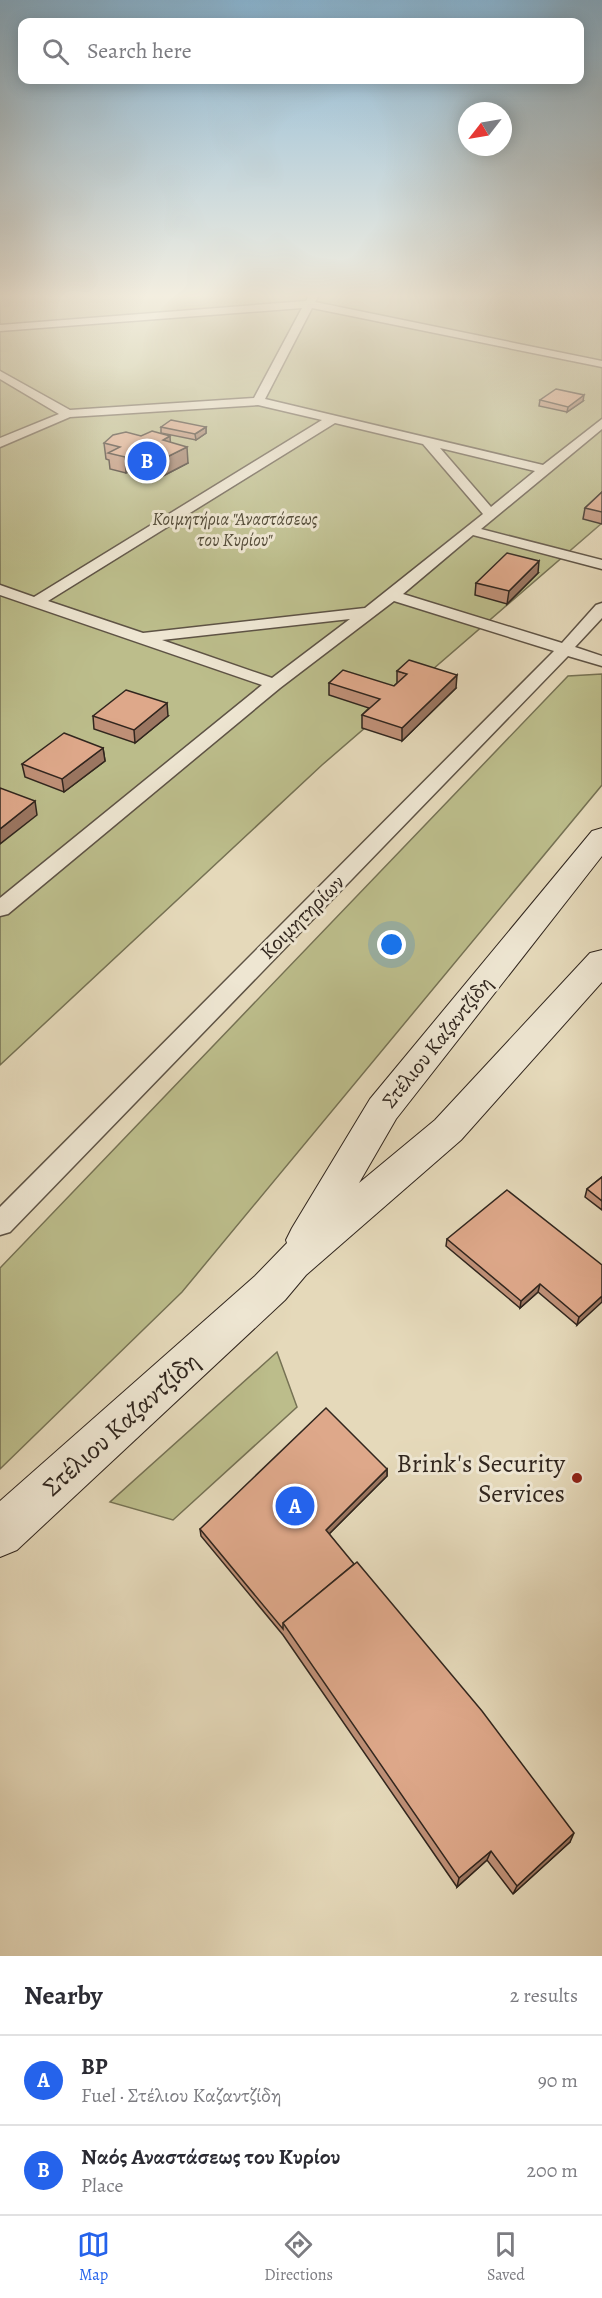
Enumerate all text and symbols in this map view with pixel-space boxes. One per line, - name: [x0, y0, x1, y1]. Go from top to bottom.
- search box: [18, 18, 584, 84]
- icon: search: [39, 35, 72, 68]
- text: Search here: [87, 36, 192, 66]
- north arrow: [458, 102, 512, 156]
- pin: B: [128, 438, 166, 484]
- park label: Κοιμητήρια "Αναστάσεως του Κυρίου": [152, 507, 318, 552]
- street label: Κοιμητηρίων: [254, 868, 351, 965]
- your location: [377, 930, 406, 959]
- street label: Στέλιου Καζαντζίδη: [375, 970, 499, 1114]
- street label: Στέλιου Καζαντζίδη: [35, 1344, 207, 1504]
- place label: Brink's Security Services: [397, 1446, 565, 1511]
- marker: Brink's Security Services: [570, 1471, 584, 1485]
- pin: A: [276, 1484, 314, 1528]
- text: Nearby: [24, 1978, 103, 2013]
- text: 2 results: [510, 1982, 578, 2009]
- text: BP: [81, 2052, 107, 2082]
- text: A: [37, 2067, 50, 2094]
- text: 90 m: [538, 2067, 578, 2094]
- text: Fuel · Στέλιου Καζαντζίδη: [81, 2082, 282, 2109]
- text: Ναός Αναστάσεως του Κυρίου: [81, 2142, 340, 2172]
- text: B: [37, 2157, 50, 2184]
- text: 200 m: [527, 2157, 578, 2184]
- text: Place: [81, 2172, 123, 2199]
- tab: Map: [77, 2228, 110, 2286]
- tab: Directions: [264, 2228, 333, 2286]
- tab: Saved: [487, 2228, 525, 2286]

